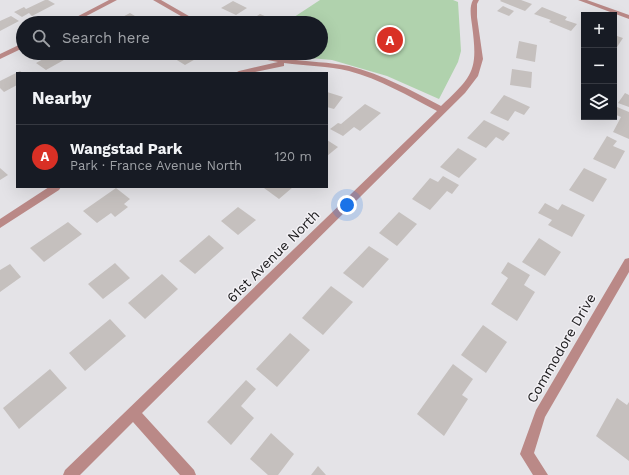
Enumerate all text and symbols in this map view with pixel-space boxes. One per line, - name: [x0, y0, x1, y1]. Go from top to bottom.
- map controls: [581, 12, 617, 120]
- button: +: [581, 12, 617, 48]
- search box: [16, 16, 328, 60]
- pin: A: [377, 25, 403, 55]
- icon: search: [30, 27, 52, 49]
- text: Search here: [62, 29, 150, 47]
- button: −: [581, 48, 617, 84]
- button: layers: [581, 84, 617, 120]
- text: Nearby: [32, 88, 91, 108]
- text: Wangstad Park: [70, 140, 182, 158]
- text: A: [41, 149, 49, 164]
- text: 120 m: [274, 149, 312, 164]
- text: Park · France Avenue North: [70, 158, 242, 173]
- your location: [337, 195, 357, 215]
- street label: 61st Avenue North: [223, 206, 323, 306]
- street label: Commodore Drive: [523, 291, 599, 405]

